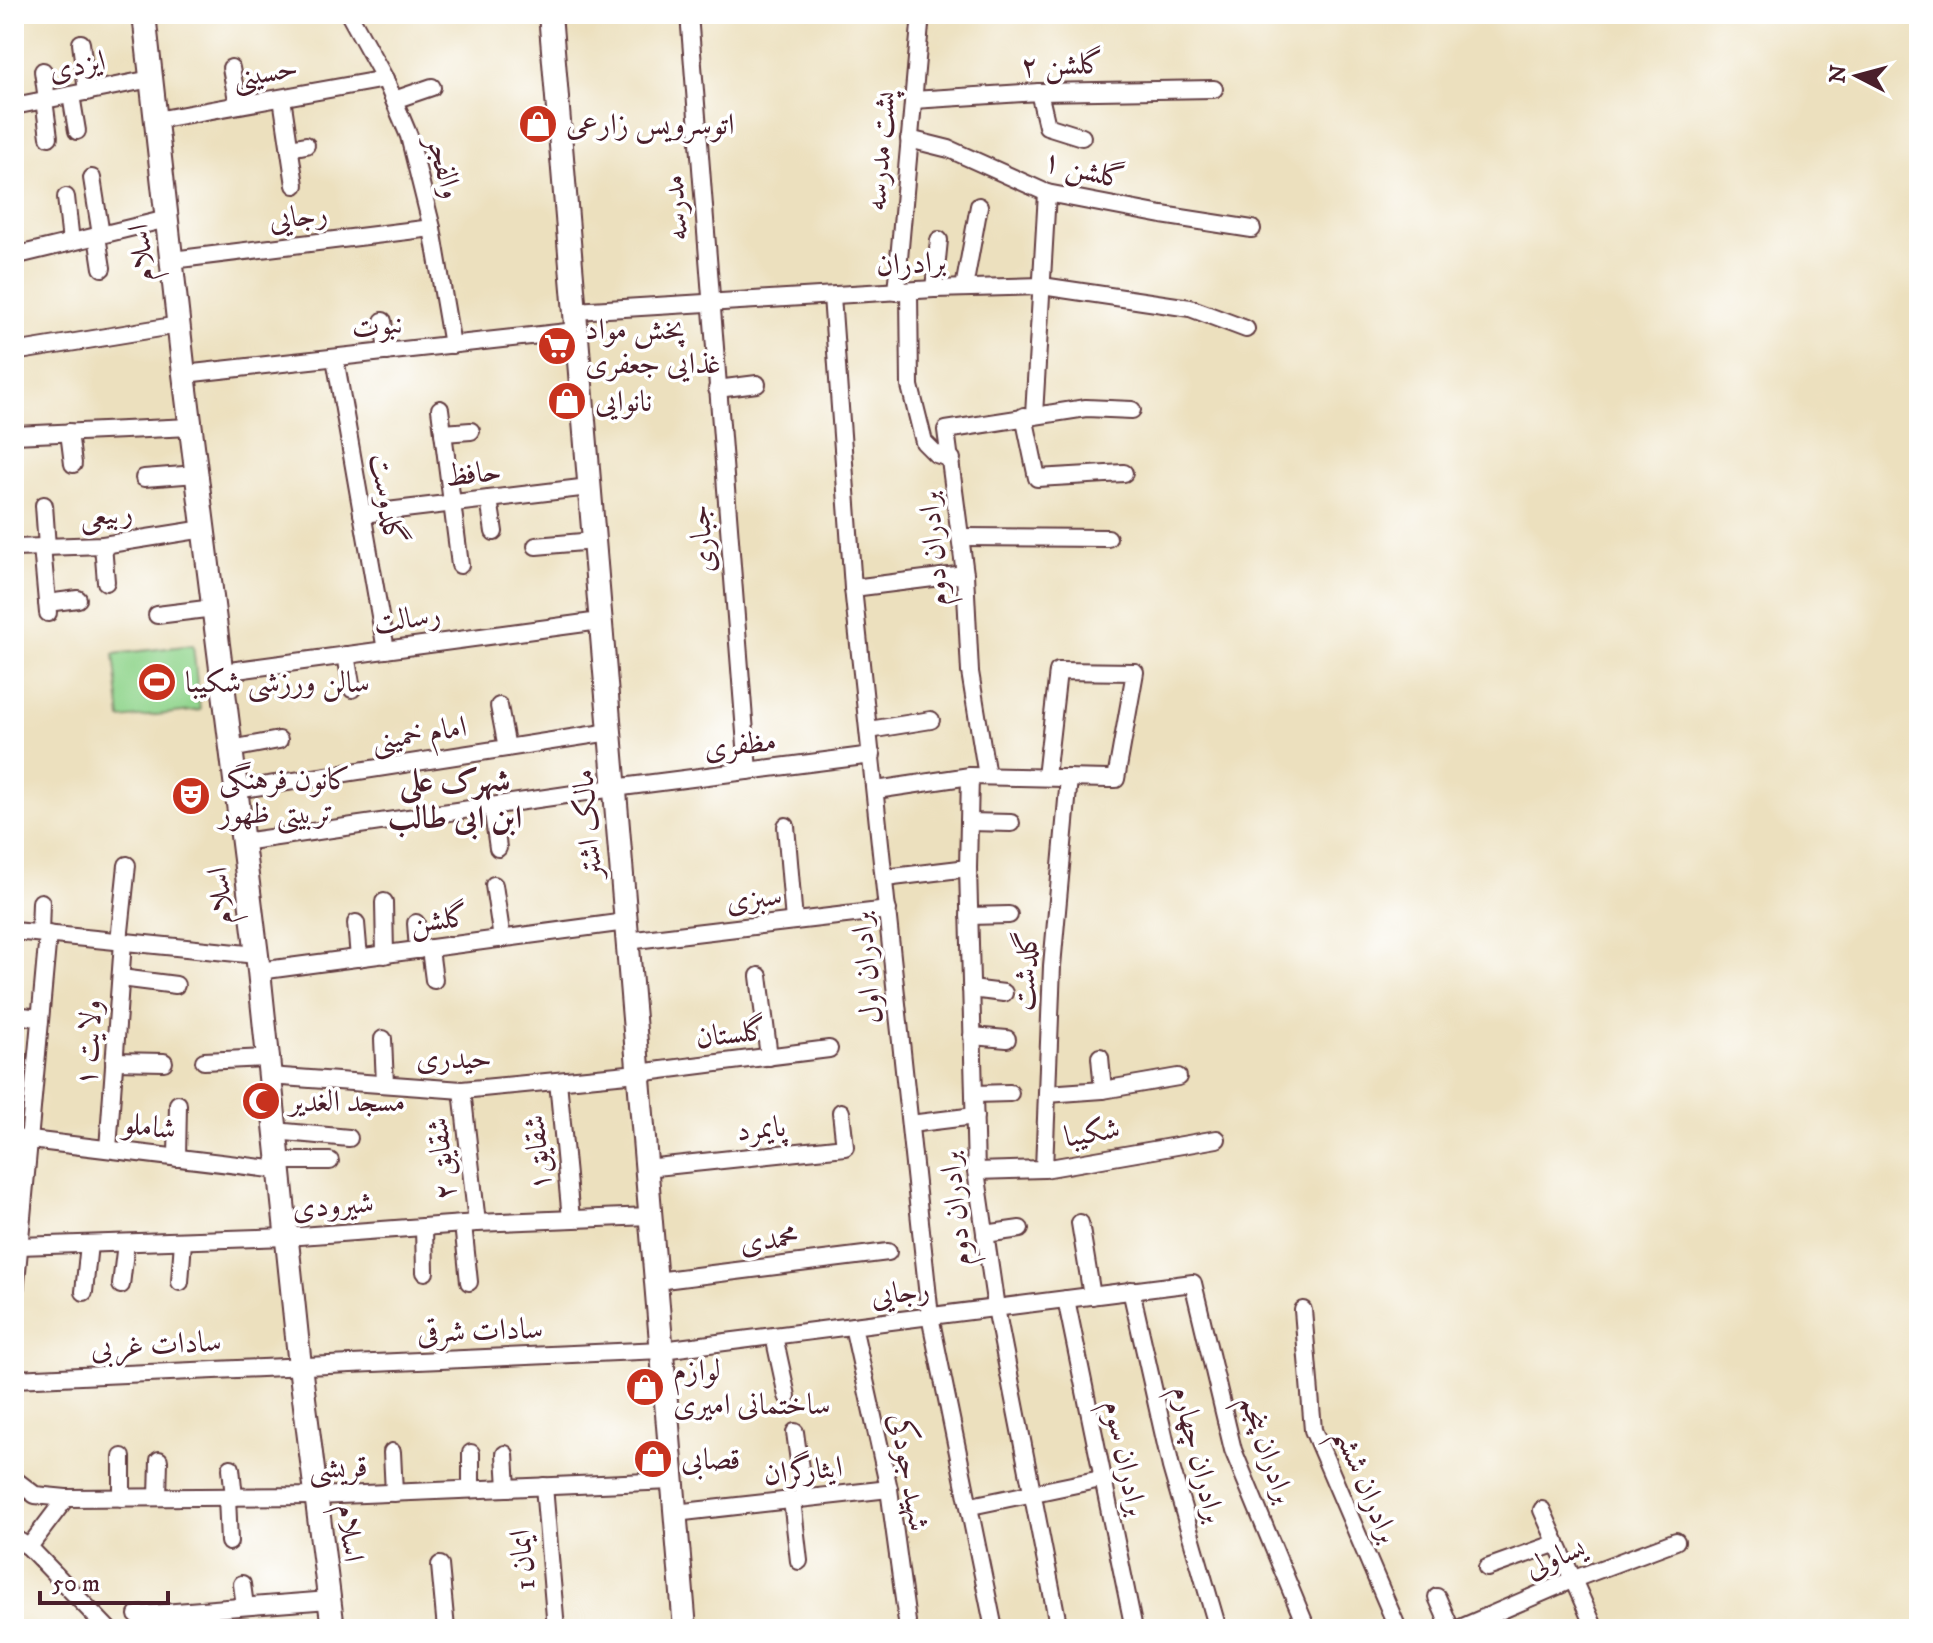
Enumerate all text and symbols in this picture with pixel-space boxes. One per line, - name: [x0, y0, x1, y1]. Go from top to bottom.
- north arrow: [1817, 36, 1897, 116]
- street label: ایزدی: [46, 43, 109, 90]
- street label: گلشن ۲: [1020, 45, 1104, 85]
- street label: حسینی: [230, 50, 301, 99]
- text: N: [1824, 64, 1853, 84]
- street label: پشت مدرسه: [858, 87, 905, 213]
- shop icon: اتوسرویس زارعی: [517, 103, 559, 145]
- place label: اتوسرویس زارعی: [566, 107, 734, 144]
- street label: والفجر: [417, 129, 470, 203]
- street label: گلشن ۱: [1039, 142, 1129, 198]
- street label: مدرسه: [656, 174, 697, 242]
- street label: رجایی: [267, 196, 330, 239]
- street label: اسلام: [121, 221, 170, 284]
- street label: برادران: [875, 244, 947, 285]
- street label: نبوت: [350, 305, 405, 348]
- place label: پخش مواد غذایی جعفری: [585, 312, 721, 383]
- supermarket icon: پخش مواد غذایی جعفری: [536, 325, 578, 367]
- shop icon: نانوایی: [546, 380, 588, 422]
- place label: نانوایی: [595, 384, 652, 421]
- street label: گلدوست: [360, 450, 414, 548]
- street label: حافظ: [443, 453, 503, 496]
- street label: برادران دوم: [911, 489, 964, 608]
- street label: ربیعی: [78, 494, 135, 537]
- street label: جباری: [681, 503, 724, 575]
- street label: رسالت: [371, 596, 443, 643]
- sports icon: سالن ورزشی شکیبا: [136, 661, 178, 703]
- place label: سالن ورزشی شکیبا: [185, 665, 370, 703]
- street label: امام خمینی: [369, 709, 471, 766]
- street label: مظفری: [702, 723, 779, 768]
- place label: کانون فرهنگی تربیتی ظهور: [216, 761, 351, 835]
- district label: شهرک علی ابن ابی طالب: [388, 762, 522, 840]
- street label: مالک اشتر: [565, 768, 612, 883]
- theatre icon: کانون فرهنگی تربیتی ظهور: [170, 775, 212, 817]
- street label: اسلام: [200, 864, 249, 927]
- street label: سبزی: [724, 878, 784, 921]
- street label: گلشن: [407, 897, 471, 943]
- street label: برادران اول: [843, 910, 892, 1026]
- street label: گلدشت: [1005, 930, 1047, 1012]
- street label: ولایت ۱: [68, 998, 111, 1088]
- street label: گلستان: [693, 1011, 769, 1057]
- street label: حیدری: [416, 1041, 492, 1078]
- mosque icon: مسجد الغدیر: [240, 1080, 282, 1122]
- place label: مسجد الغدیر: [286, 1084, 405, 1121]
- street label: شاملو: [118, 1106, 178, 1149]
- street label: پایمرد: [735, 1108, 789, 1151]
- street label: شکیبا: [1061, 1110, 1123, 1157]
- street label: شقایق۱: [517, 1113, 560, 1193]
- street label: شقایق ۲: [420, 1116, 465, 1202]
- street label: برادران دوم: [932, 1149, 987, 1268]
- street label: شیرودی: [291, 1185, 375, 1228]
- street label: محمدی: [738, 1219, 801, 1262]
- street label: رجایی: [869, 1272, 932, 1315]
- street label: سادات شرقی: [416, 1311, 544, 1352]
- street label: سادات غربی: [90, 1324, 223, 1368]
- place label: لوازم ساختمانی امیری: [673, 1353, 831, 1424]
- shop icon: لوازم ساختمانی امیری: [624, 1366, 666, 1408]
- street label: برادران چهارم: [1157, 1382, 1232, 1528]
- street label: برادران پنجم: [1223, 1390, 1302, 1511]
- street label: برادران سوم: [1088, 1397, 1155, 1521]
- street label: شهید جودکی: [880, 1410, 939, 1534]
- street label: برادران ششم: [1317, 1422, 1406, 1552]
- shop icon: قصابی: [632, 1438, 674, 1480]
- place label: قصابی: [681, 1442, 740, 1480]
- street label: ایثارگران: [761, 1446, 845, 1494]
- street label: قریشی: [308, 1449, 368, 1489]
- street label: اسلام: [322, 1502, 371, 1565]
- street label: ایمان 1: [502, 1528, 545, 1592]
- street label: یساولی: [1520, 1529, 1593, 1587]
- scale bar: [40, 1555, 168, 1605]
- text: 50 m: [52, 1569, 100, 1599]

